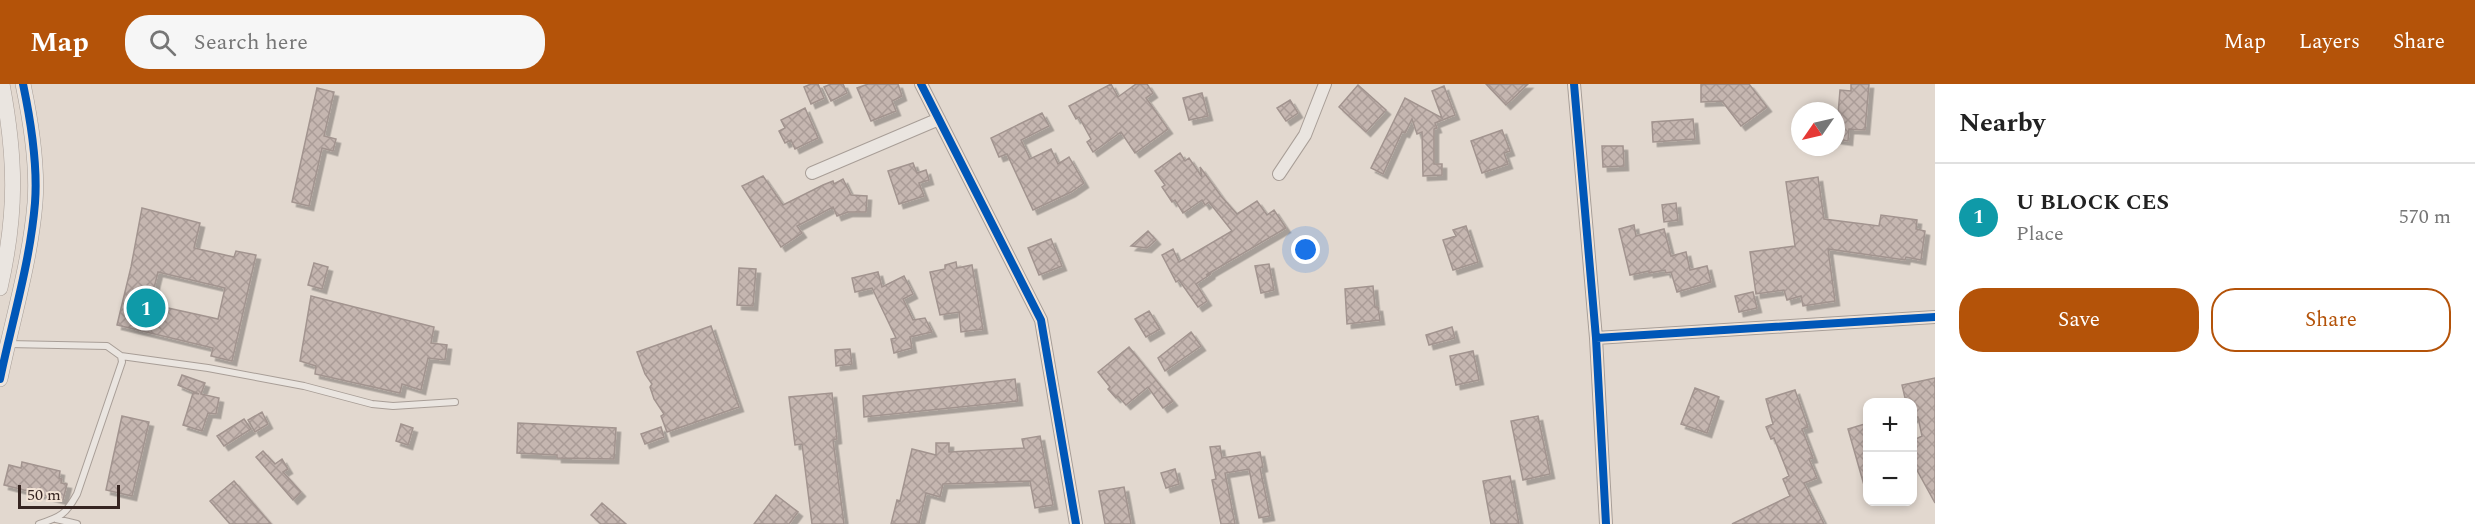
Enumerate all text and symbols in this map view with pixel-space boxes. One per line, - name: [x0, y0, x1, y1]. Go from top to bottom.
- search box: [125, 15, 545, 69]
- text: Map: [30, 21, 89, 64]
- icon: search: [146, 26, 179, 59]
- text: Search here: [194, 26, 308, 59]
- text: Map: [2224, 26, 2266, 58]
- text: Layers: [2299, 26, 2360, 58]
- text: Share: [2393, 26, 2445, 58]
- north arrow: [1791, 102, 1845, 156]
- text: Nearby: [1959, 103, 2045, 143]
- text: U BLOCK CES: [2016, 186, 2169, 219]
- text: 1: [1973, 202, 1984, 232]
- text: 570 m: [2399, 202, 2451, 232]
- text: Place: [2016, 219, 2064, 249]
- your location: [1291, 235, 1320, 264]
- pin: 1: [126, 286, 166, 330]
- button: Save: [1959, 288, 2199, 352]
- button: Share: [2211, 288, 2451, 352]
- map controls: [1863, 398, 1917, 506]
- button: +: [1863, 398, 1917, 452]
- button: −: [1863, 452, 1917, 506]
- scale bar: [18, 482, 120, 510]
- text: 50 m: [27, 483, 61, 507]

